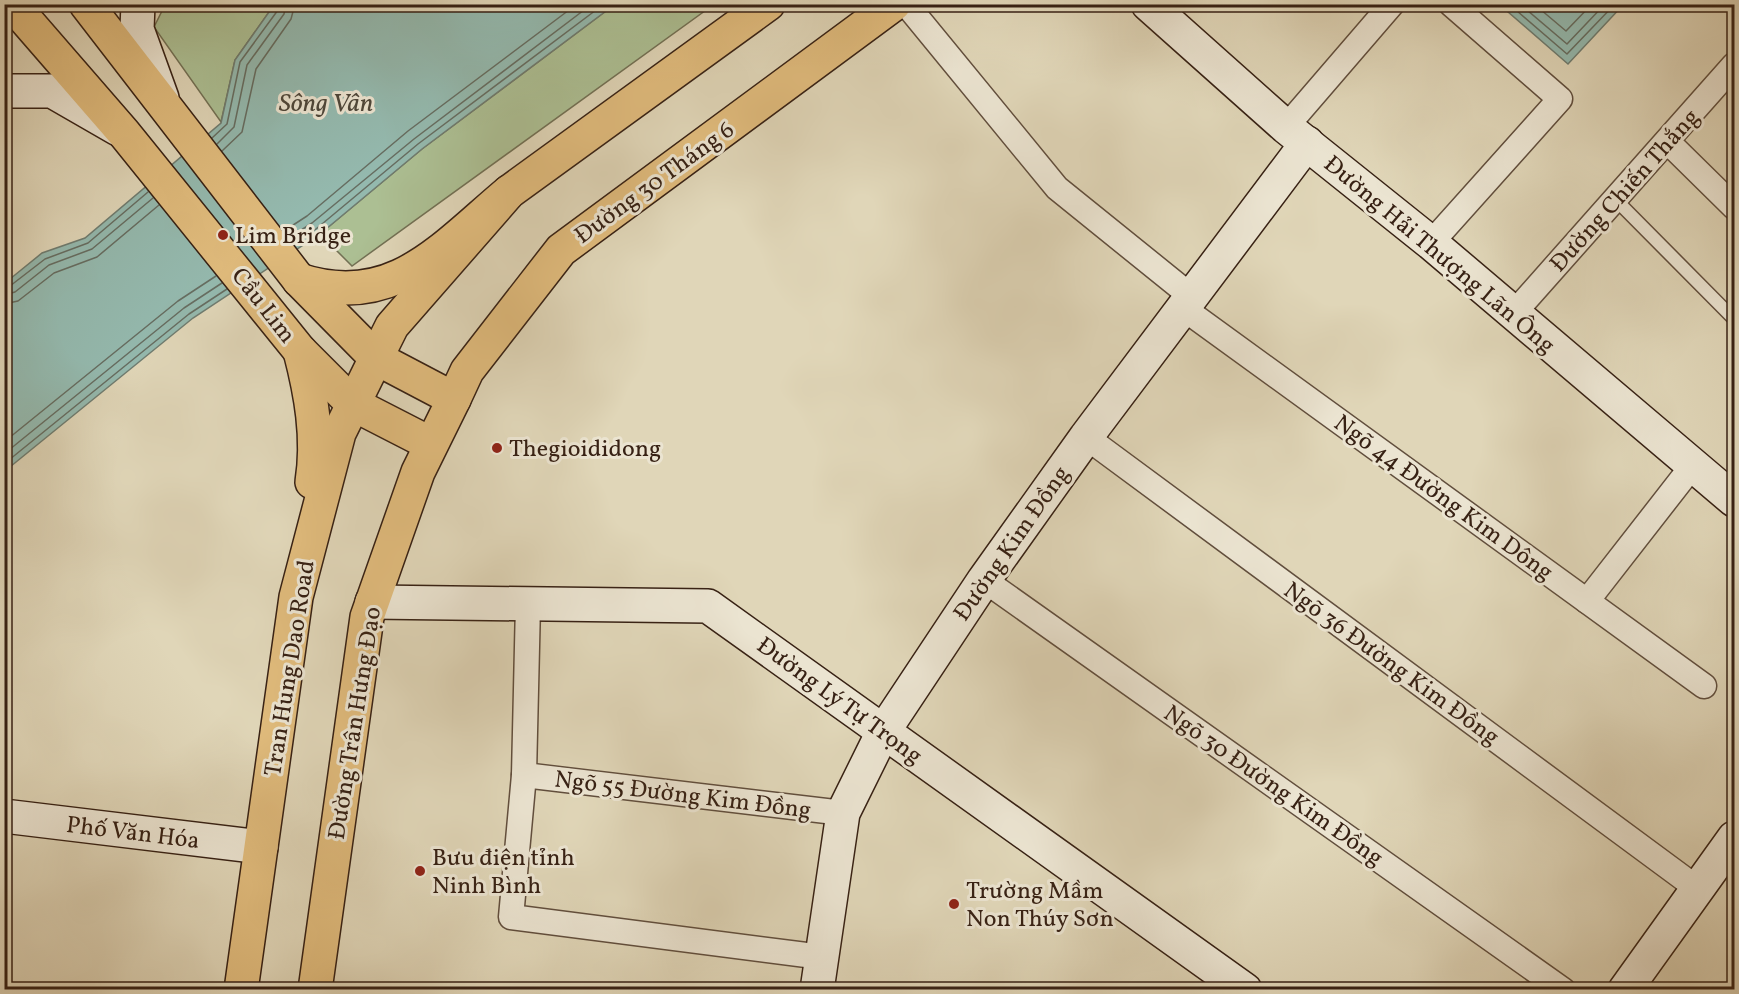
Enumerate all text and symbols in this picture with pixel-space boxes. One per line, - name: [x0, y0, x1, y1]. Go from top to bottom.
- water label: Sông Vân: [279, 86, 373, 122]
- street label: Đường Chiến Thắng: [1543, 102, 1708, 281]
- street label: Đường 30 Tháng 6: [568, 114, 742, 253]
- street label: Đường Hải Thượng Lãn Ông: [1315, 148, 1562, 363]
- place label: Lim Bridge: [235, 220, 351, 254]
- marker: Lim Bridge: [216, 228, 230, 242]
- street label: Cầu Lim: [222, 261, 303, 351]
- street label: Ngõ 44 Đường Kim Dông: [1326, 407, 1560, 590]
- place label: Thegioididong: [509, 433, 661, 467]
- marker: Thegioididong: [490, 441, 504, 455]
- street label: Đường Kim Đồng: [946, 460, 1079, 629]
- street label: Tran Hung Dao Road: [257, 558, 325, 779]
- street label: Ngõ 36 Đường Kim Đồng: [1276, 575, 1506, 755]
- street label: Đường Trân Hưng Đạo: [321, 604, 391, 842]
- street label: Đường Lý Tự Trọng: [749, 630, 929, 774]
- street label: Ngõ 30 Đường Kim Đồng: [1156, 698, 1390, 876]
- street label: Ngõ 55 Đường Kim Đồng: [552, 763, 813, 829]
- street label: Phố Văn Hóa: [64, 809, 201, 859]
- place label: Bưu điện tỉnh Ninh Bình: [432, 842, 575, 904]
- marker: Bưu điện tỉnh Ninh Bình: [413, 864, 427, 878]
- place label: Trường Mầm Non Thúy Sơn: [966, 875, 1114, 937]
- marker: Trường Mầm Non Thúy Sơn: [947, 897, 961, 911]

